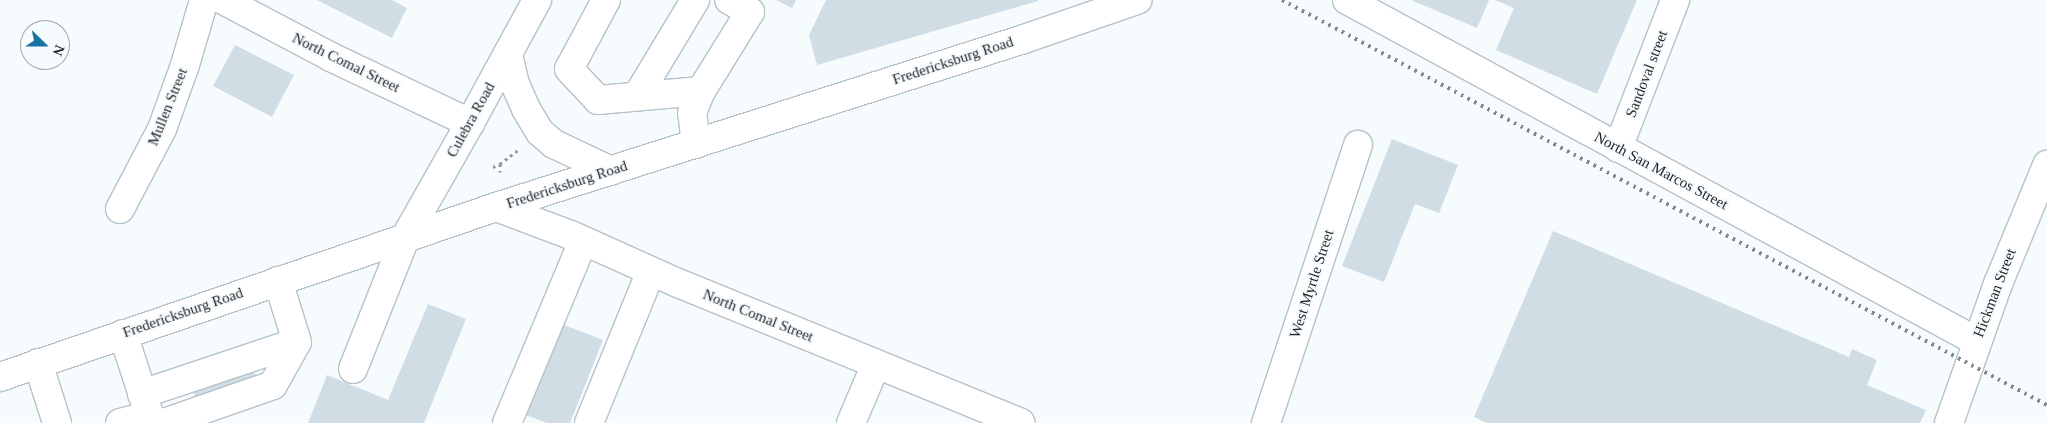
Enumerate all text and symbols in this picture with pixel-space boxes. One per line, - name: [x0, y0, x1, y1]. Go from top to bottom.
- north arrow: [20, 20, 70, 70]
- street label: Sandoval street: [1622, 28, 1672, 120]
- street label: North Comal Street: [289, 29, 403, 97]
- street label: Fredericksburg Road: [890, 33, 1016, 89]
- text: N: [50, 43, 67, 58]
- street label: Mullen Street: [144, 66, 192, 148]
- street label: Culebra Road: [443, 79, 499, 161]
- street label: North San Marcos Street: [1591, 128, 1731, 214]
- street label: Fredericksburg Road: [504, 157, 630, 213]
- street label: West Myrtle Street: [1286, 228, 1338, 340]
- street label: Hickman Street: [1970, 246, 2020, 340]
- street label: Fredericksburg Road: [121, 284, 245, 342]
- street label: North Comal Street: [700, 286, 816, 346]

